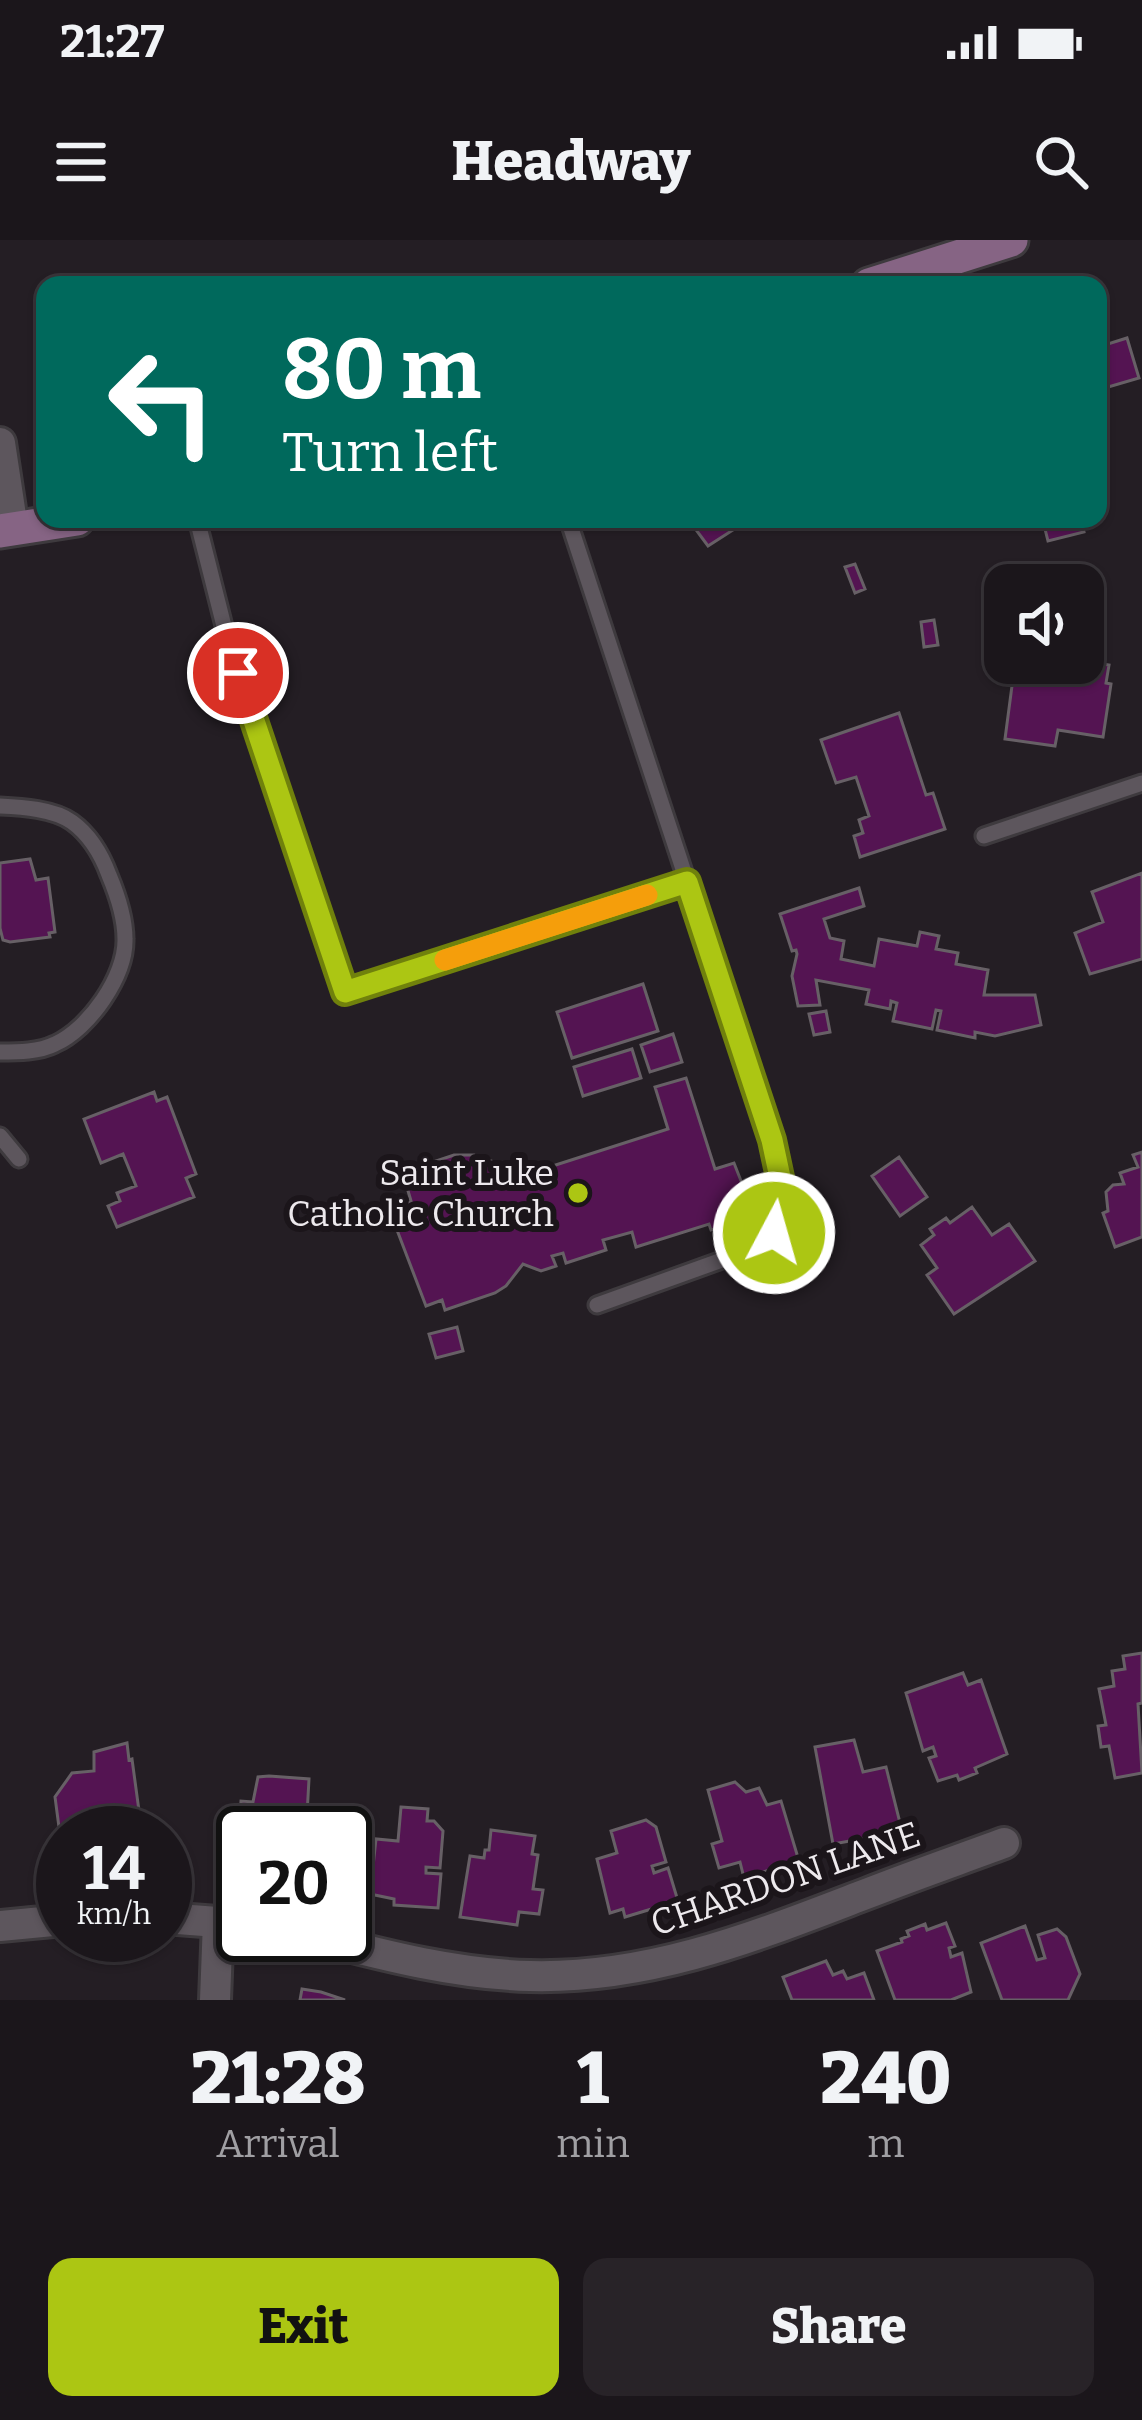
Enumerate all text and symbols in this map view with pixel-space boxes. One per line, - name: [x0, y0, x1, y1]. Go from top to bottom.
- text: 21:27: [60, 15, 165, 69]
- icon: menu: [48, 129, 114, 195]
- icon: search: [1028, 129, 1094, 195]
- text: Headway: [451, 130, 691, 194]
- text: 80 m: [282, 319, 481, 420]
- icon: left: [84, 324, 240, 480]
- text: Turn left: [282, 421, 498, 485]
- map controls: [984, 564, 1104, 684]
- button: sound: [984, 564, 1104, 684]
- pin: [187, 622, 289, 724]
- icon: arrive: [205, 640, 271, 706]
- place label: Saint Luke Catholic Church: [287, 1151, 554, 1236]
- position arrow: [711, 1170, 837, 1296]
- marker: Saint Luke Catholic Church: [565, 1180, 591, 1206]
- speed limit sign: 20: [216, 1806, 372, 1962]
- street label: CHARDON LANE: [645, 1812, 926, 1946]
- text: 14: [83, 1833, 145, 1905]
- text: km/h: [77, 1896, 151, 1932]
- text: 21:28: [190, 2036, 366, 2122]
- text: 1: [577, 2036, 609, 2122]
- text: 240: [820, 2036, 951, 2122]
- text: Arrival: [216, 2121, 340, 2167]
- text: min: [556, 2121, 630, 2167]
- text: m: [867, 2121, 904, 2167]
- button: Exit: [48, 2258, 559, 2396]
- button: Share: [583, 2258, 1094, 2396]

